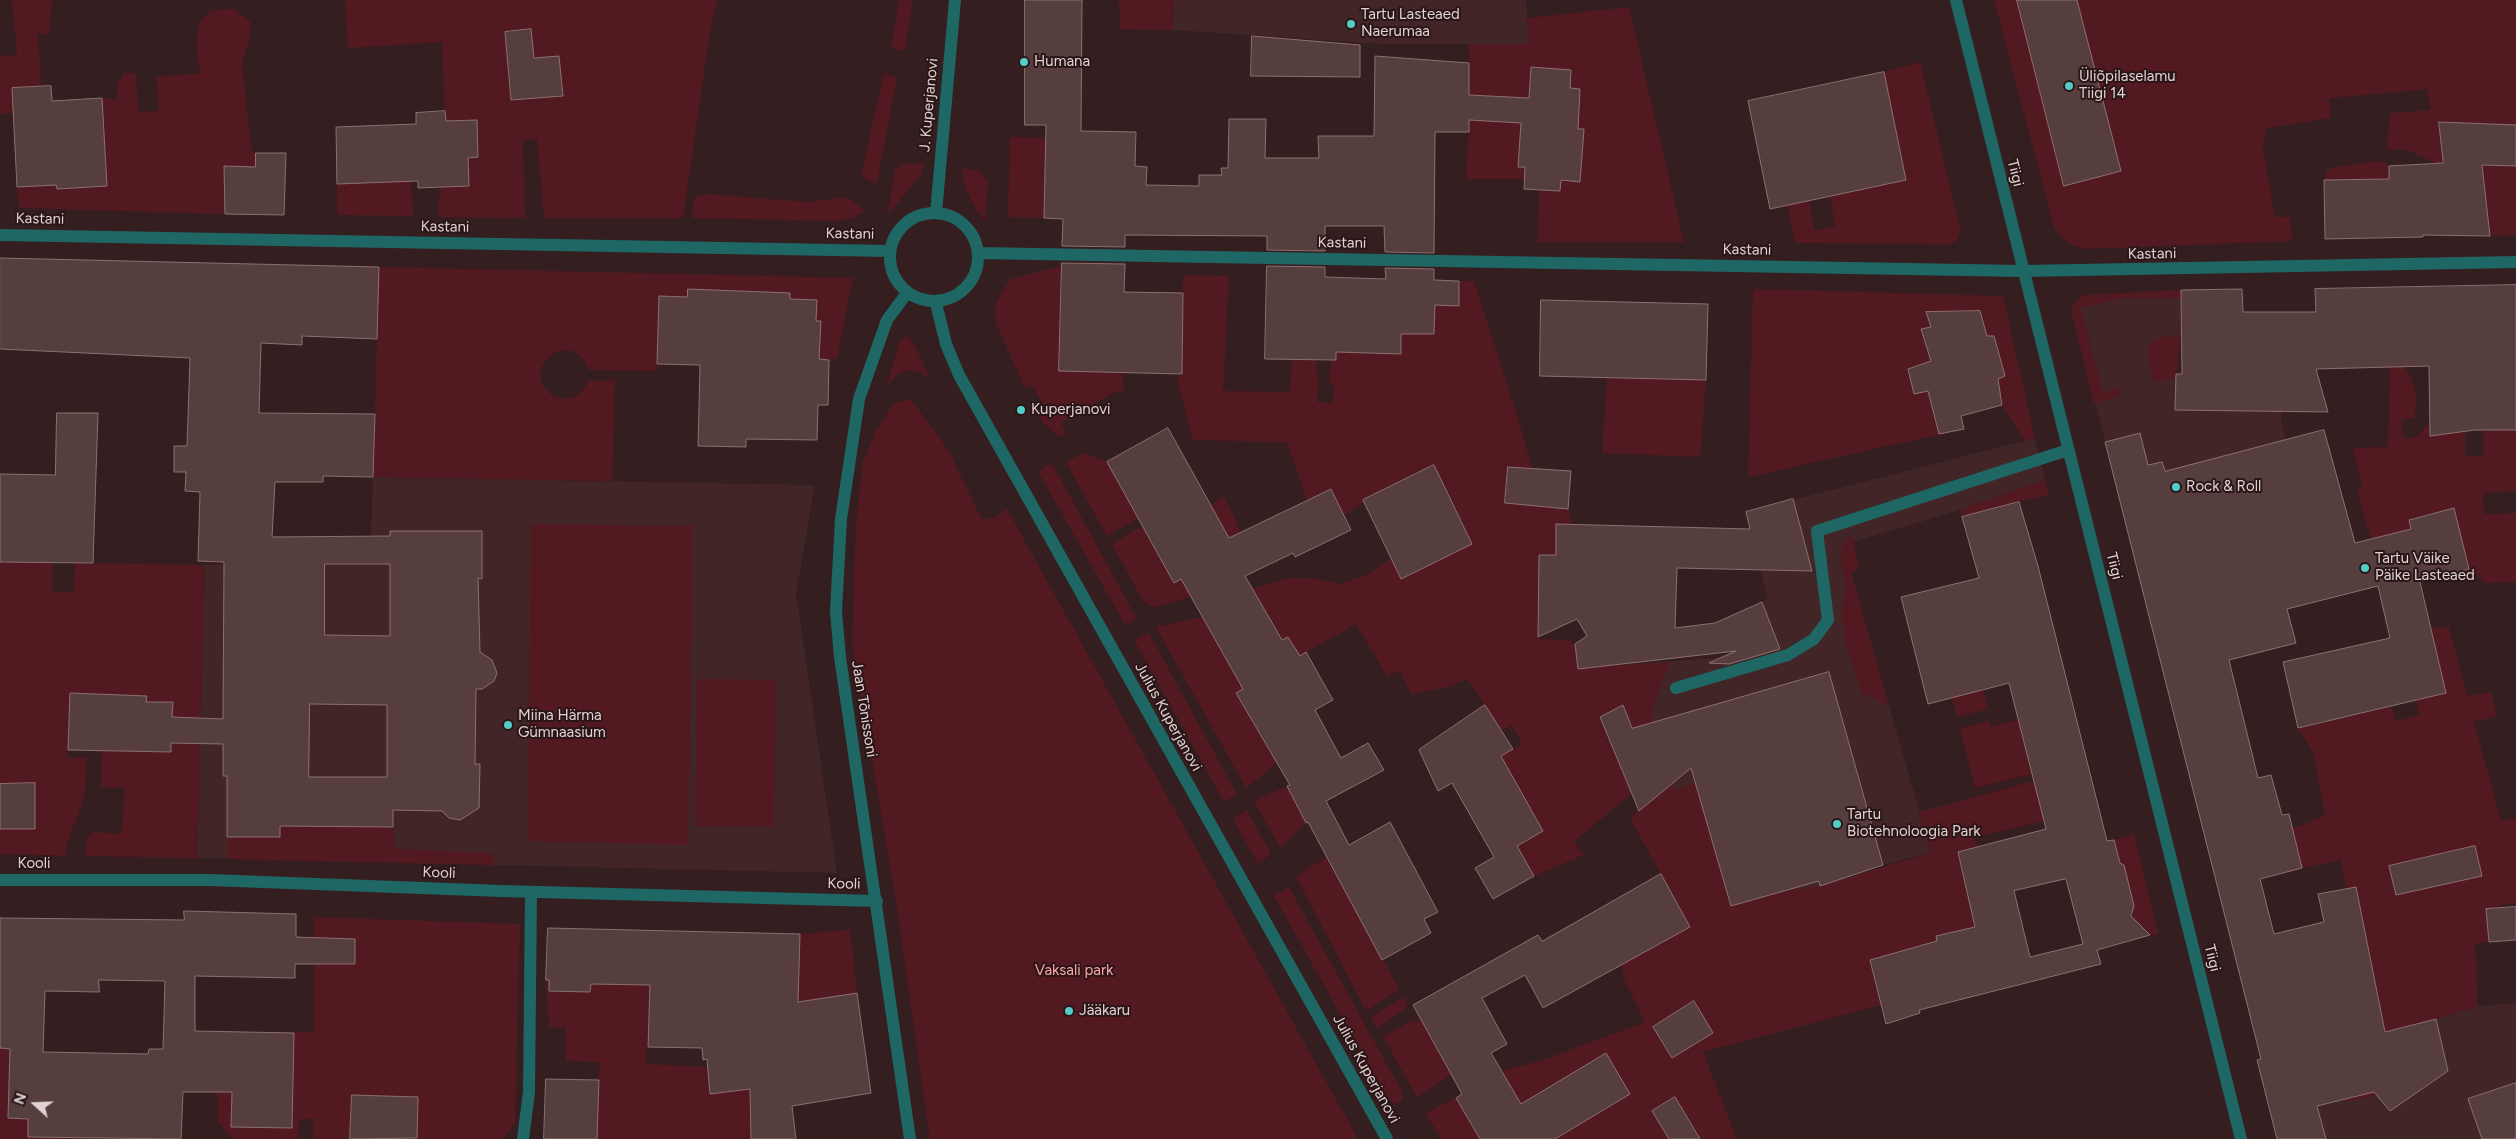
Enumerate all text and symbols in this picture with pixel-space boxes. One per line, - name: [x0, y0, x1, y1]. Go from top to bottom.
- place label: Tartu Lasteaed Naerumaa: [1361, 6, 1460, 41]
- marker: Tartu Lasteaed Naerumaa: [1345, 18, 1357, 30]
- place label: Humana: [1034, 53, 1090, 71]
- marker: Humana: [1018, 56, 1030, 68]
- street label: J. Kuperjanovi: [916, 57, 942, 153]
- place label: Üliõpilaselamu Tiigi 14: [2079, 68, 2176, 103]
- marker: Üliõpilaselamu Tiigi 14: [2063, 80, 2075, 92]
- street label: Tiigi: [2003, 157, 2027, 189]
- street label: Kastani: [15, 210, 65, 228]
- street label: Kastani: [420, 218, 470, 236]
- street label: Kastani: [825, 225, 875, 243]
- street label: Kastani: [1317, 234, 1367, 252]
- street label: Kastani: [1722, 241, 1772, 259]
- street label: Kastani: [2127, 245, 2177, 263]
- place label: Kuperjanovi: [1031, 401, 1110, 419]
- marker: Kuperjanovi: [1015, 404, 1027, 416]
- place label: Rock & Roll: [2186, 478, 2261, 496]
- marker: Rock & Roll: [2170, 481, 2182, 493]
- street label: Tiigi: [2102, 550, 2126, 582]
- place label: Tartu Väike Päike Lasteaed: [2375, 550, 2475, 585]
- marker: Tartu Väike Päike Lasteaed: [2359, 562, 2371, 574]
- street label: Jaan Tõnissoni: [847, 659, 881, 759]
- street label: Julius Kuperjanovi: [1131, 660, 1205, 774]
- place label: Miina Härma Gümnaasium: [518, 707, 606, 742]
- marker: Miina Härma Gümnaasium: [502, 719, 514, 731]
- place label: Tartu Biotehnoloogia Park: [1847, 806, 1980, 841]
- marker: Tartu Biotehnoloogia Park: [1831, 818, 1843, 830]
- street label: Kooli: [17, 855, 51, 873]
- street label: Kooli: [422, 863, 456, 883]
- street label: Kooli: [827, 875, 861, 893]
- street label: Tiigi: [2200, 942, 2224, 974]
- park label: Vaksali park: [1035, 962, 1113, 980]
- place label: Jääkaru: [1079, 1002, 1130, 1020]
- marker: Jääkaru: [1063, 1005, 1075, 1017]
- street label: Julius Kuperjanovi: [1329, 1012, 1403, 1126]
- north arrow: [10, 1079, 60, 1129]
- text: N: [11, 1091, 30, 1107]

